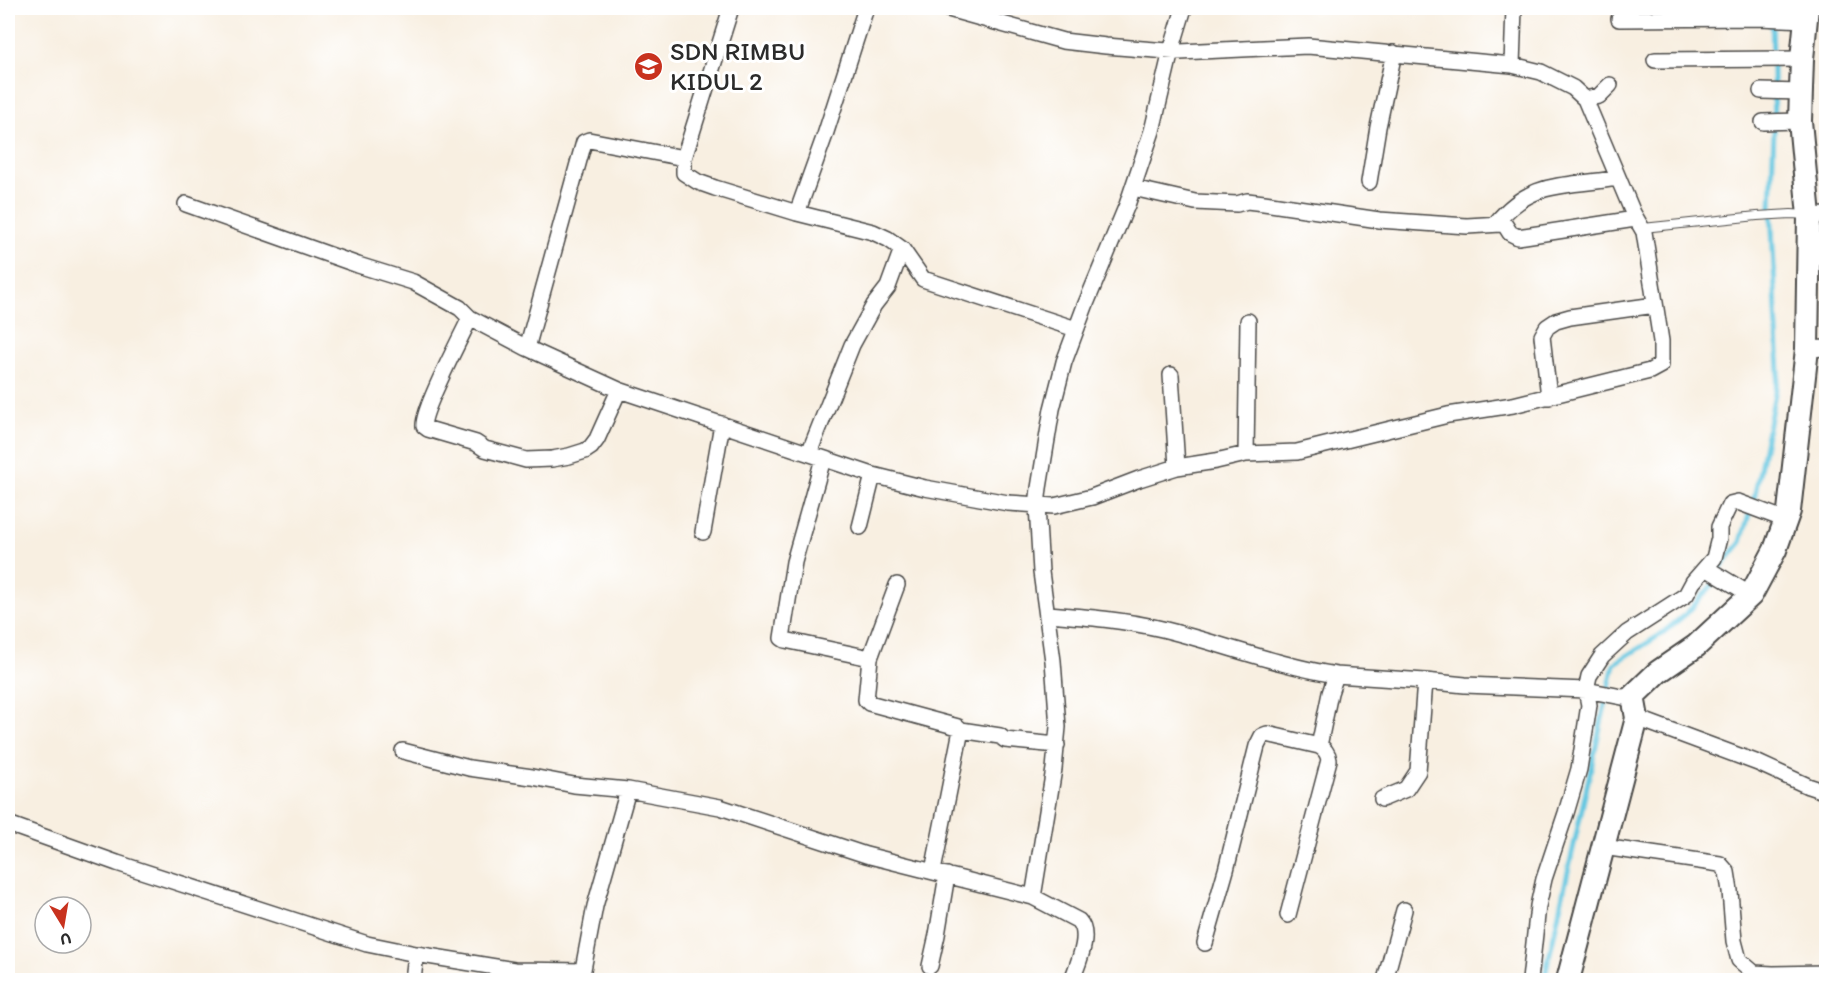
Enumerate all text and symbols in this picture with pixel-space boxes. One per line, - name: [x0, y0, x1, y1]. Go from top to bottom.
- place label: SDN RIMBU KIDUL 2: [670, 35, 805, 97]
- school or university icon: SDN RIMBU KIDUL 2: [633, 50, 665, 82]
- north arrow: [33, 895, 93, 955]
- text: U: [59, 929, 73, 950]

